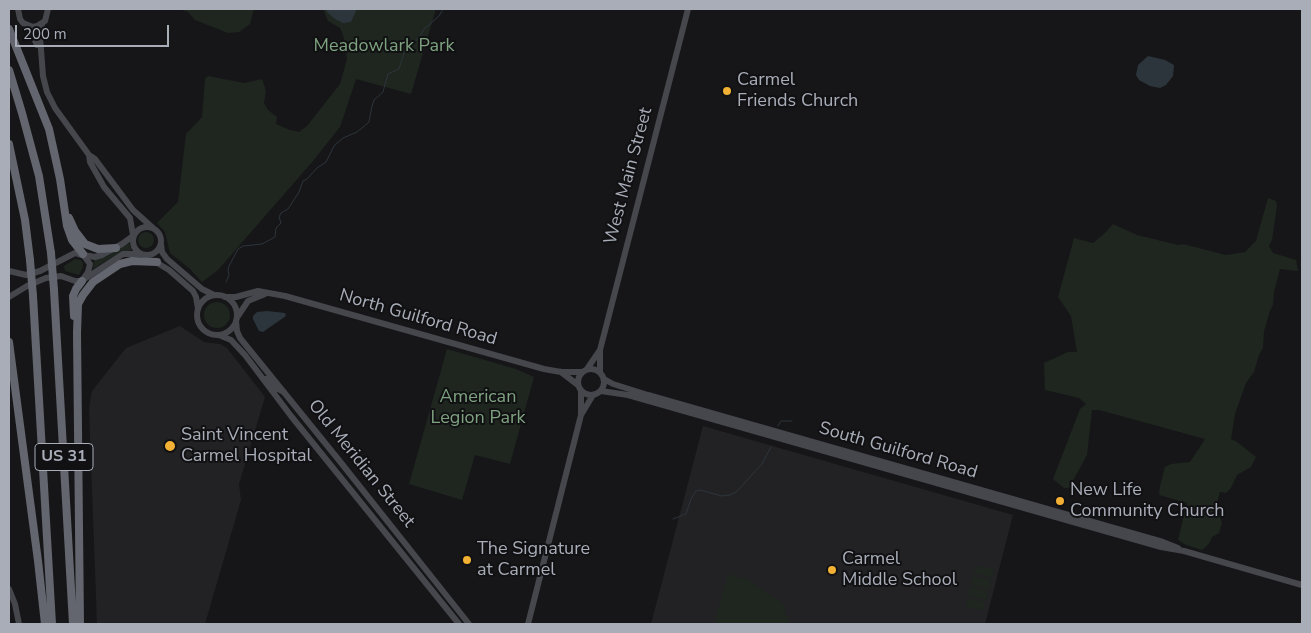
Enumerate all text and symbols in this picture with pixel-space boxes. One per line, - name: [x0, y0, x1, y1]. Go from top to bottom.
- scale bar: [18, 15, 171, 47]
- text: 200 m: [23, 24, 67, 44]
- park label: Meadowlark Park: [314, 36, 454, 58]
- place label: Carmel Friends Church: [737, 70, 858, 112]
- marker: Carmel Friends Church: [721, 85, 733, 97]
- street label: West Main Street: [600, 105, 658, 247]
- street label: North Guilford Road: [337, 285, 499, 351]
- park label: American Legion Park: [431, 387, 525, 429]
- street label: Old Meridian Street: [303, 396, 419, 532]
- street label: South Guilford Road: [816, 418, 980, 484]
- place label: Saint Vincent Carmel Hospital: [181, 425, 312, 468]
- marker: Saint Vincent Carmel Hospital: [163, 439, 177, 453]
- road number: US 31: [35, 444, 93, 471]
- place label: New Life Community Church: [1070, 480, 1224, 522]
- marker: New Life Community Church: [1054, 495, 1066, 507]
- place label: The Signature at Carmel: [477, 539, 590, 582]
- place label: Carmel Middle School: [842, 549, 957, 592]
- marker: The Signature at Carmel: [461, 554, 473, 566]
- marker: Carmel Middle School: [826, 564, 838, 576]

